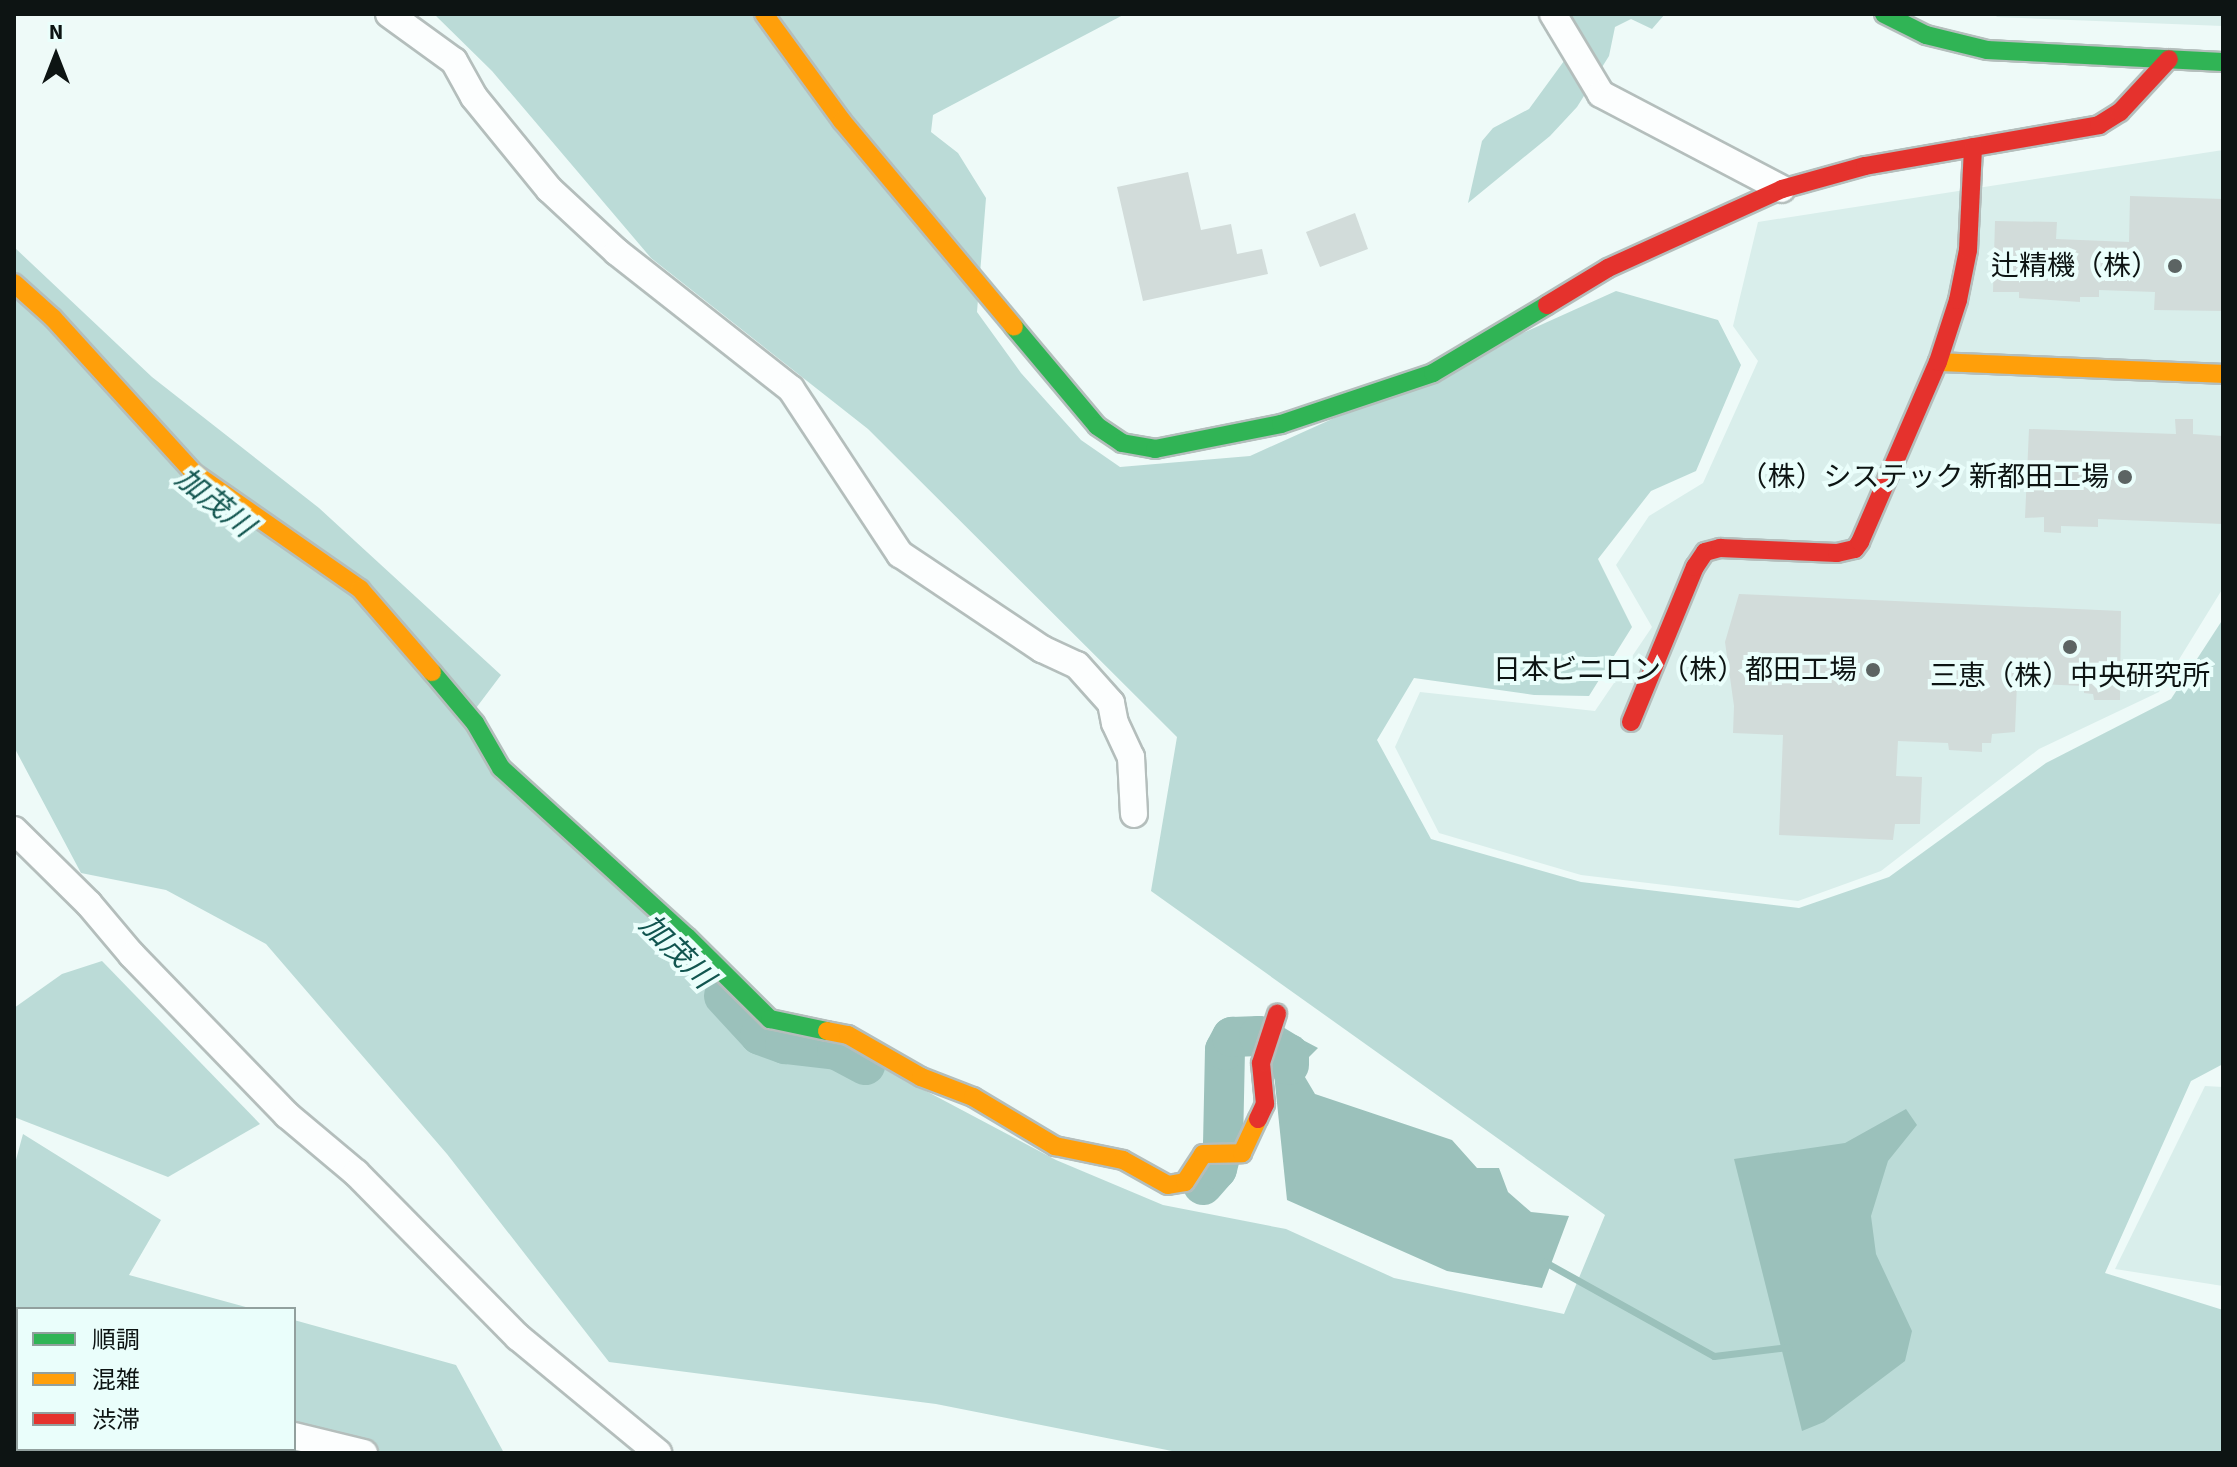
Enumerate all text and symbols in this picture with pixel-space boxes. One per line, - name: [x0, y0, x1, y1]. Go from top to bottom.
- north arrow: [16, 16, 96, 96]
- text: N: [49, 16, 63, 48]
- place label: 辻精機（株）: [1991, 249, 2159, 283]
- marker: 辻精機（株）: [2166, 257, 2184, 275]
- place label: （株）システック 新都田工場: [1739, 460, 2109, 494]
- water label: 加茂川: [168, 461, 260, 545]
- marker: （株）システック 新都田工場: [2116, 468, 2134, 486]
- marker: 三恵（株）中央研究所: [2061, 638, 2079, 656]
- place label: 日本ビニロン（株）都田工場: [1493, 653, 1857, 687]
- place label: 三恵（株）中央研究所: [1930, 659, 2210, 693]
- marker: 日本ビニロン（株）都田工場: [1864, 661, 1882, 679]
- water label: 加茂川: [631, 907, 721, 997]
- legend: [16, 1307, 296, 1451]
- text: 順調: [92, 1323, 140, 1358]
- text: 混雑: [92, 1363, 140, 1398]
- text: 渋滞: [92, 1403, 140, 1438]

